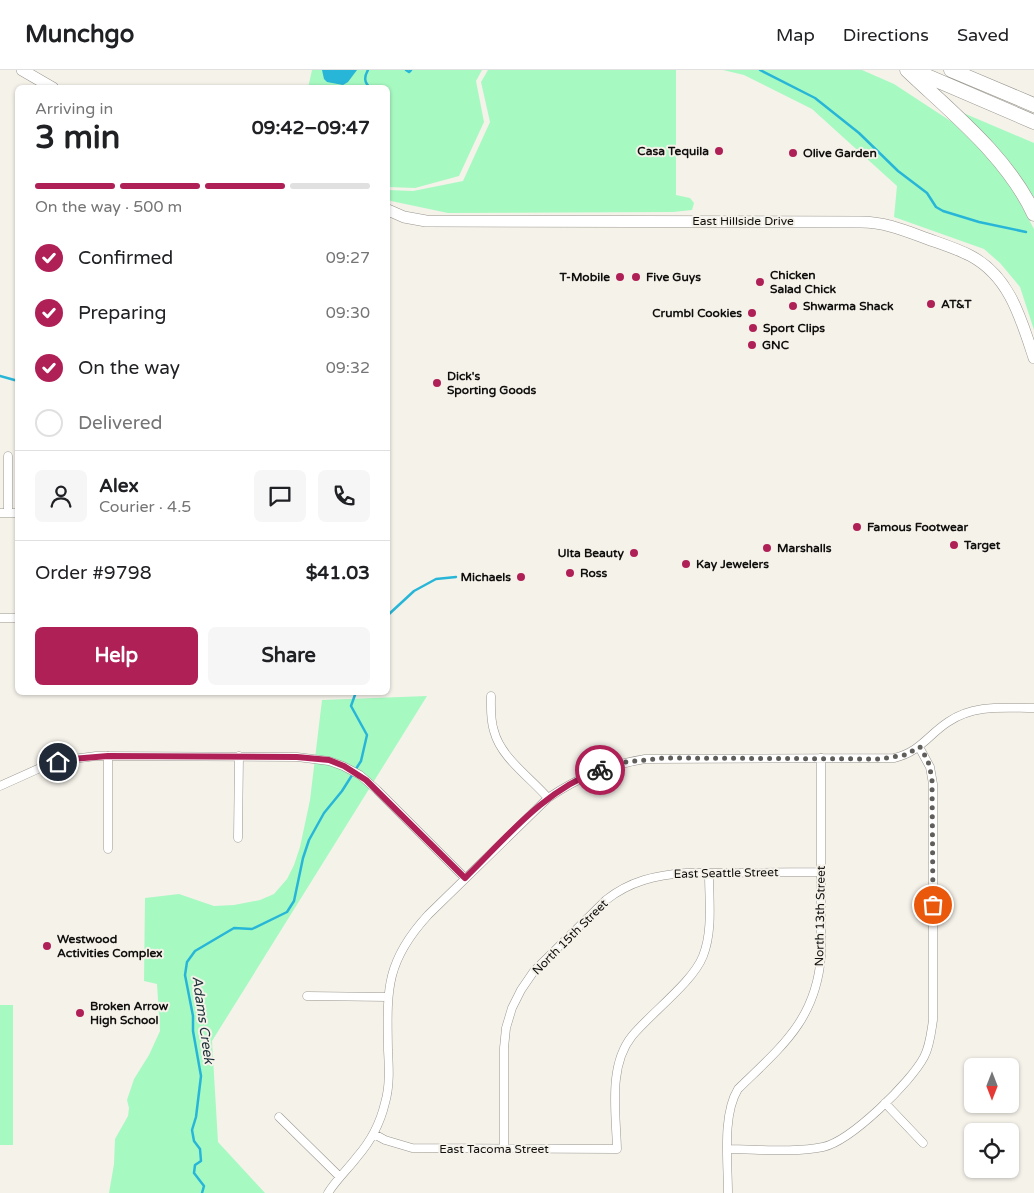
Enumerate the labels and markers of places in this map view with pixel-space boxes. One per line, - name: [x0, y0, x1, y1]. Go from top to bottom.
- place label: Casa Tequila: [637, 144, 709, 159]
- marker: Casa Tequila: [713, 145, 725, 157]
- place label: Olive Garden: [803, 146, 877, 160]
- marker: Olive Garden: [787, 147, 799, 159]
- place label: Chicken Salad Chick: [770, 268, 837, 296]
- place label: T-Mobile: [559, 270, 610, 284]
- place label: Five Guys: [646, 270, 701, 285]
- marker: T-Mobile: [614, 271, 626, 283]
- marker: Five Guys: [630, 271, 642, 283]
- marker: Chicken Salad Chick: [754, 276, 766, 288]
- place label: AT&T: [941, 297, 972, 311]
- marker: AT&T: [925, 298, 937, 310]
- place label: Shwarma Shack: [803, 299, 894, 313]
- marker: Shwarma Shack: [787, 300, 799, 312]
- place label: Crumbl Cookies: [652, 306, 742, 320]
- marker: Crumbl Cookies: [746, 307, 758, 319]
- place label: Sport Clips: [763, 321, 825, 336]
- marker: Sport Clips: [747, 322, 759, 334]
- place label: GNC: [762, 338, 790, 352]
- marker: GNC: [746, 339, 758, 351]
- place label: Dick's Sporting Goods: [447, 369, 537, 398]
- marker: Dick's Sporting Goods: [431, 377, 443, 389]
- place label: Famous Footwear: [867, 520, 968, 534]
- marker: Famous Footwear: [851, 521, 863, 533]
- place label: Target: [963, 538, 1001, 553]
- marker: Target: [948, 539, 960, 551]
- place label: Marshalls: [777, 541, 832, 555]
- marker: Marshalls: [761, 542, 773, 554]
- place label: Ulta Beauty: [558, 546, 625, 561]
- marker: Ulta Beauty: [628, 547, 640, 559]
- place label: Kay Jewelers: [696, 557, 769, 572]
- marker: Kay Jewelers: [680, 558, 692, 570]
- place label: Ross: [580, 566, 608, 580]
- marker: Ross: [564, 567, 576, 579]
- place label: Michaels: [461, 570, 511, 584]
- marker: Michaels: [515, 571, 527, 583]
- pin: [37, 741, 79, 783]
- pin: [912, 884, 954, 926]
- place label: Westwood Activities Complex: [57, 932, 163, 961]
- marker: Westwood Activities Complex: [41, 940, 53, 952]
- place label: Broken Arrow High School: [90, 999, 169, 1028]
- marker: Broken Arrow High School: [74, 1007, 86, 1019]

